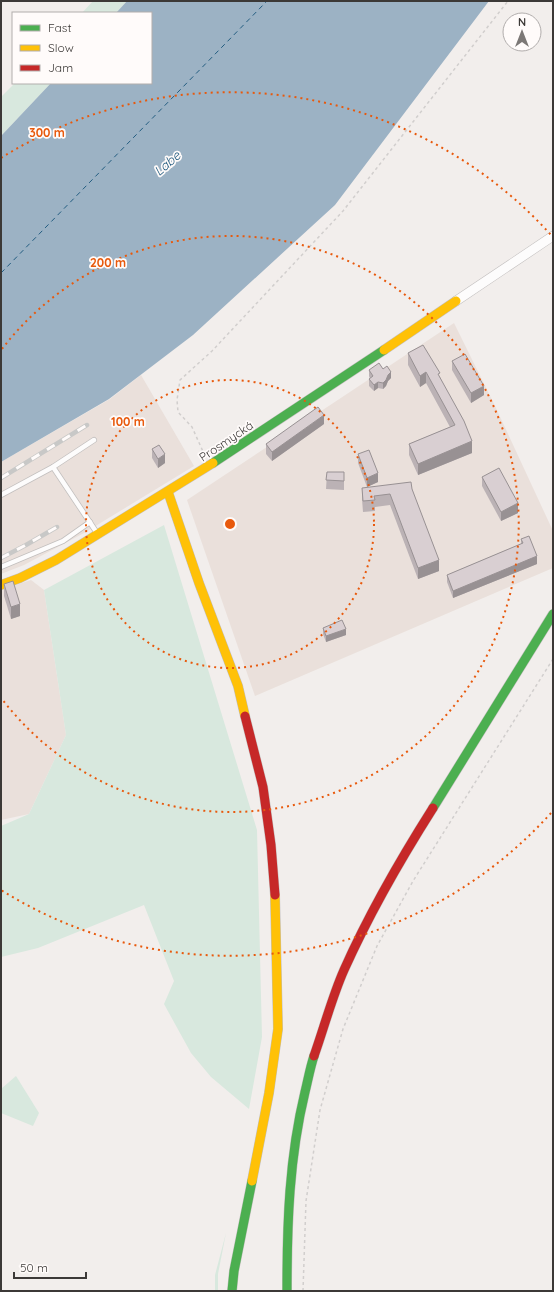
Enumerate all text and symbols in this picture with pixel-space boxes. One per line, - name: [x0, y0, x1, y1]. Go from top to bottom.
- legend: [12, 12, 152, 84]
- north arrow: [502, 12, 542, 52]
- text: N: [518, 15, 526, 29]
- text: Fast: [48, 20, 72, 35]
- text: Slow: [48, 40, 74, 55]
- text: Jam: [48, 60, 73, 75]
- text: 300 m: [29, 125, 65, 140]
- water label: Labe: [150, 147, 184, 179]
- text: 200 m: [90, 255, 126, 270]
- text: 100 m: [111, 414, 145, 429]
- street label: Prosmycká: [196, 417, 256, 465]
- centre of rings: [223, 517, 237, 531]
- scale bar: [14, 1254, 86, 1280]
- text: 50 m: [20, 1260, 48, 1275]

